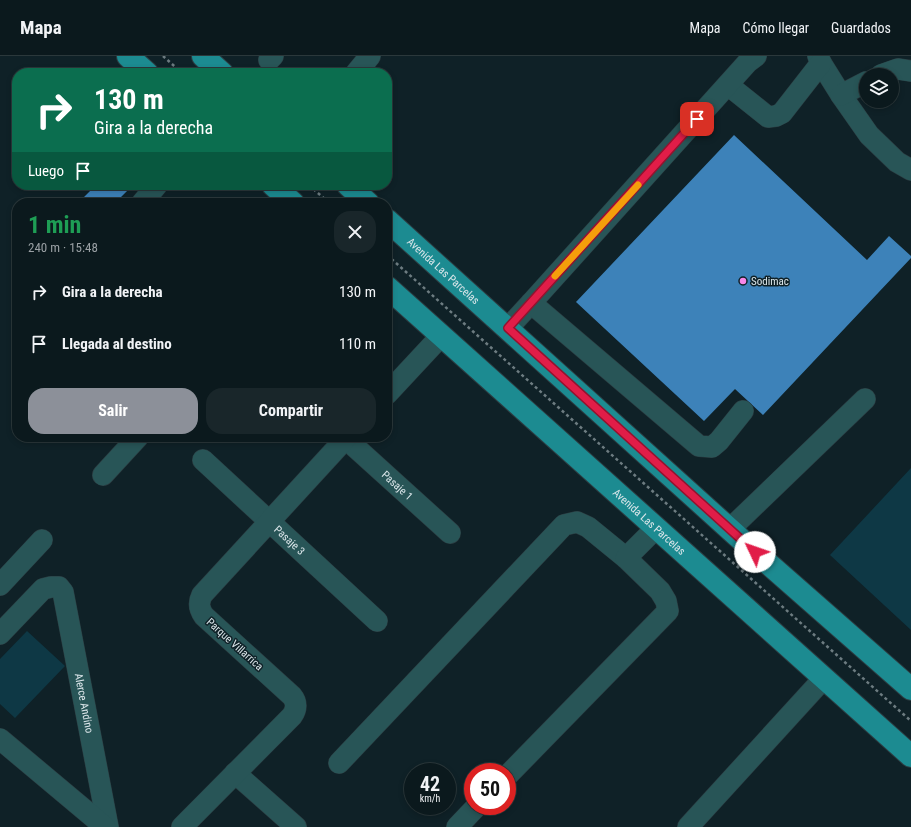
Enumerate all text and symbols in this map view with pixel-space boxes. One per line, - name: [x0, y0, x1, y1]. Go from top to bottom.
- text: Mapa: [20, 16, 62, 39]
- text: Mapa: [690, 20, 721, 36]
- text: Cómo llegar: [743, 20, 809, 36]
- text: Guardados: [831, 20, 891, 36]
- map controls: [859, 68, 899, 108]
- button: layers: [859, 68, 899, 108]
- text: 130 m: [94, 83, 164, 116]
- icon: right: [28, 84, 80, 136]
- pin: [680, 102, 714, 136]
- icon: arrive: [686, 108, 708, 130]
- text: Gira a la derecha: [94, 117, 213, 138]
- icon: arrive: [72, 160, 94, 182]
- text: Luego: [28, 162, 64, 180]
- text: 1 min: [28, 211, 81, 239]
- button: close: [334, 211, 376, 253]
- street label: Avenida Las Parcelas: [404, 235, 482, 307]
- text: 240 m · 15:48: [28, 240, 98, 255]
- place label: Sodimac: [751, 275, 789, 288]
- marker: Sodimac: [738, 276, 748, 286]
- icon: right: [28, 281, 50, 303]
- text: Gira a la derecha: [62, 283, 163, 301]
- text: 130 m: [339, 283, 376, 301]
- icon: arrive: [28, 333, 50, 355]
- text: Llegada al destino: [62, 335, 172, 353]
- text: 110 m: [339, 335, 376, 353]
- button: Salir: [28, 388, 198, 434]
- button: Compartir: [206, 388, 376, 434]
- street label: Pasaje 1: [379, 468, 415, 503]
- street label: Avenida Las Parcelas: [610, 486, 688, 558]
- street label: Pasaje 3: [271, 523, 307, 558]
- position arrow: [734, 531, 776, 573]
- street label: Parque Villarrica: [204, 616, 266, 673]
- street label: Alerce Andino: [72, 672, 96, 735]
- speed limit sign: 50: [464, 763, 516, 815]
- text: 42: [420, 772, 440, 796]
- text: km/h: [420, 793, 440, 804]

